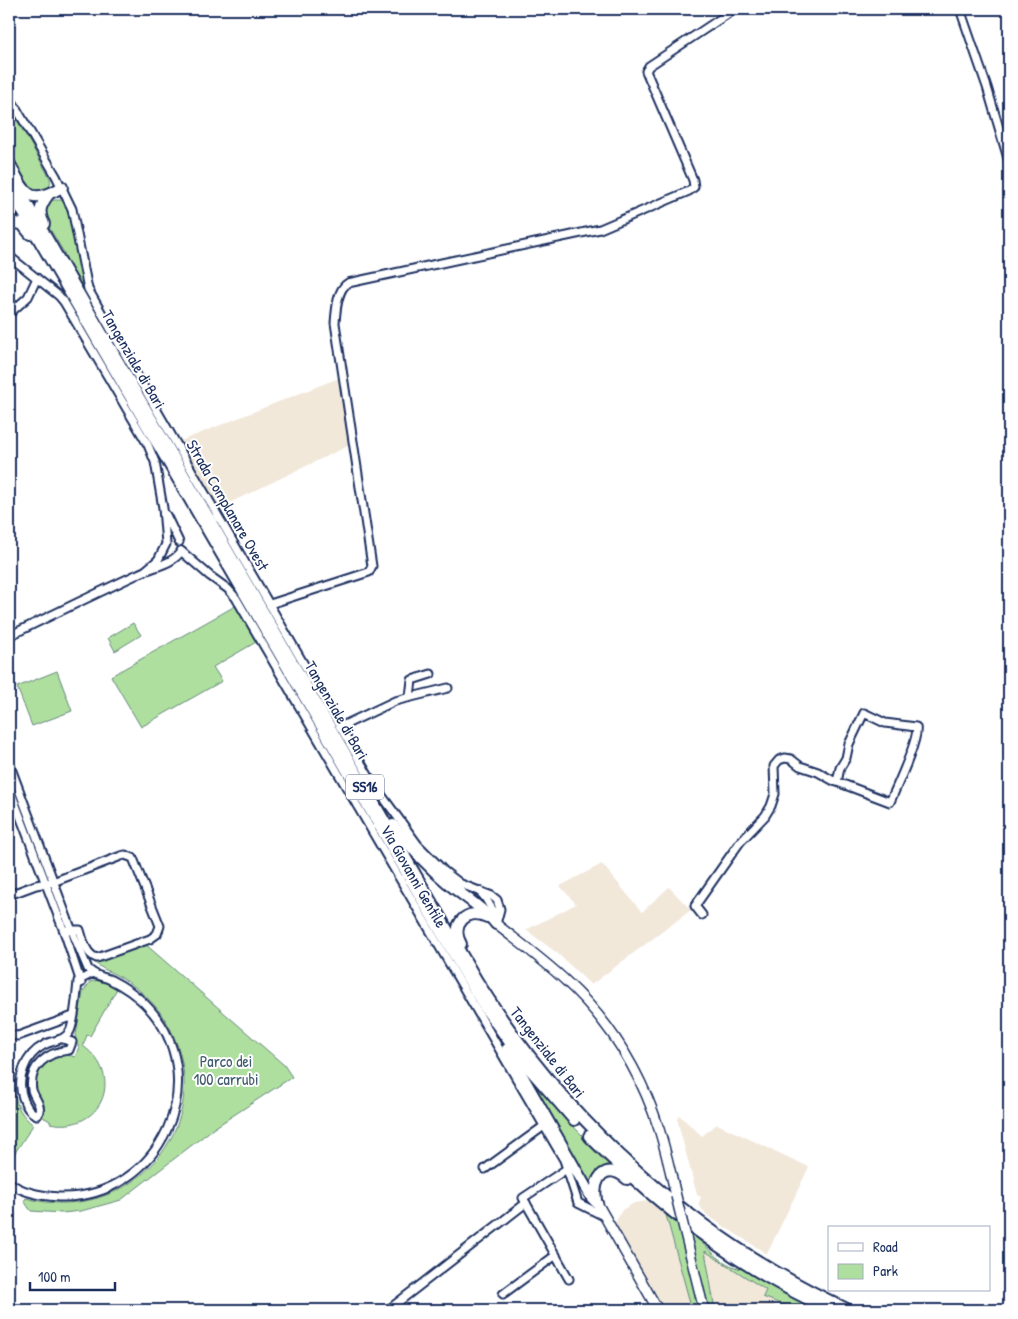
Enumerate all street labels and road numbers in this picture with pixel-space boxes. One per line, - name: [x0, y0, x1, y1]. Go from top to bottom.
- street label: Tangenziale di Bari: [97, 306, 171, 412]
- street label: Strada Complanare Ovest: [181, 435, 275, 575]
- street label: Tangenziale di Bari: [300, 657, 374, 763]
- road number: SS16: [346, 774, 384, 800]
- street label: Via Giovanni Gentile: [376, 820, 453, 932]
- street label: Tangenziale di Bari: [505, 1002, 591, 1102]

